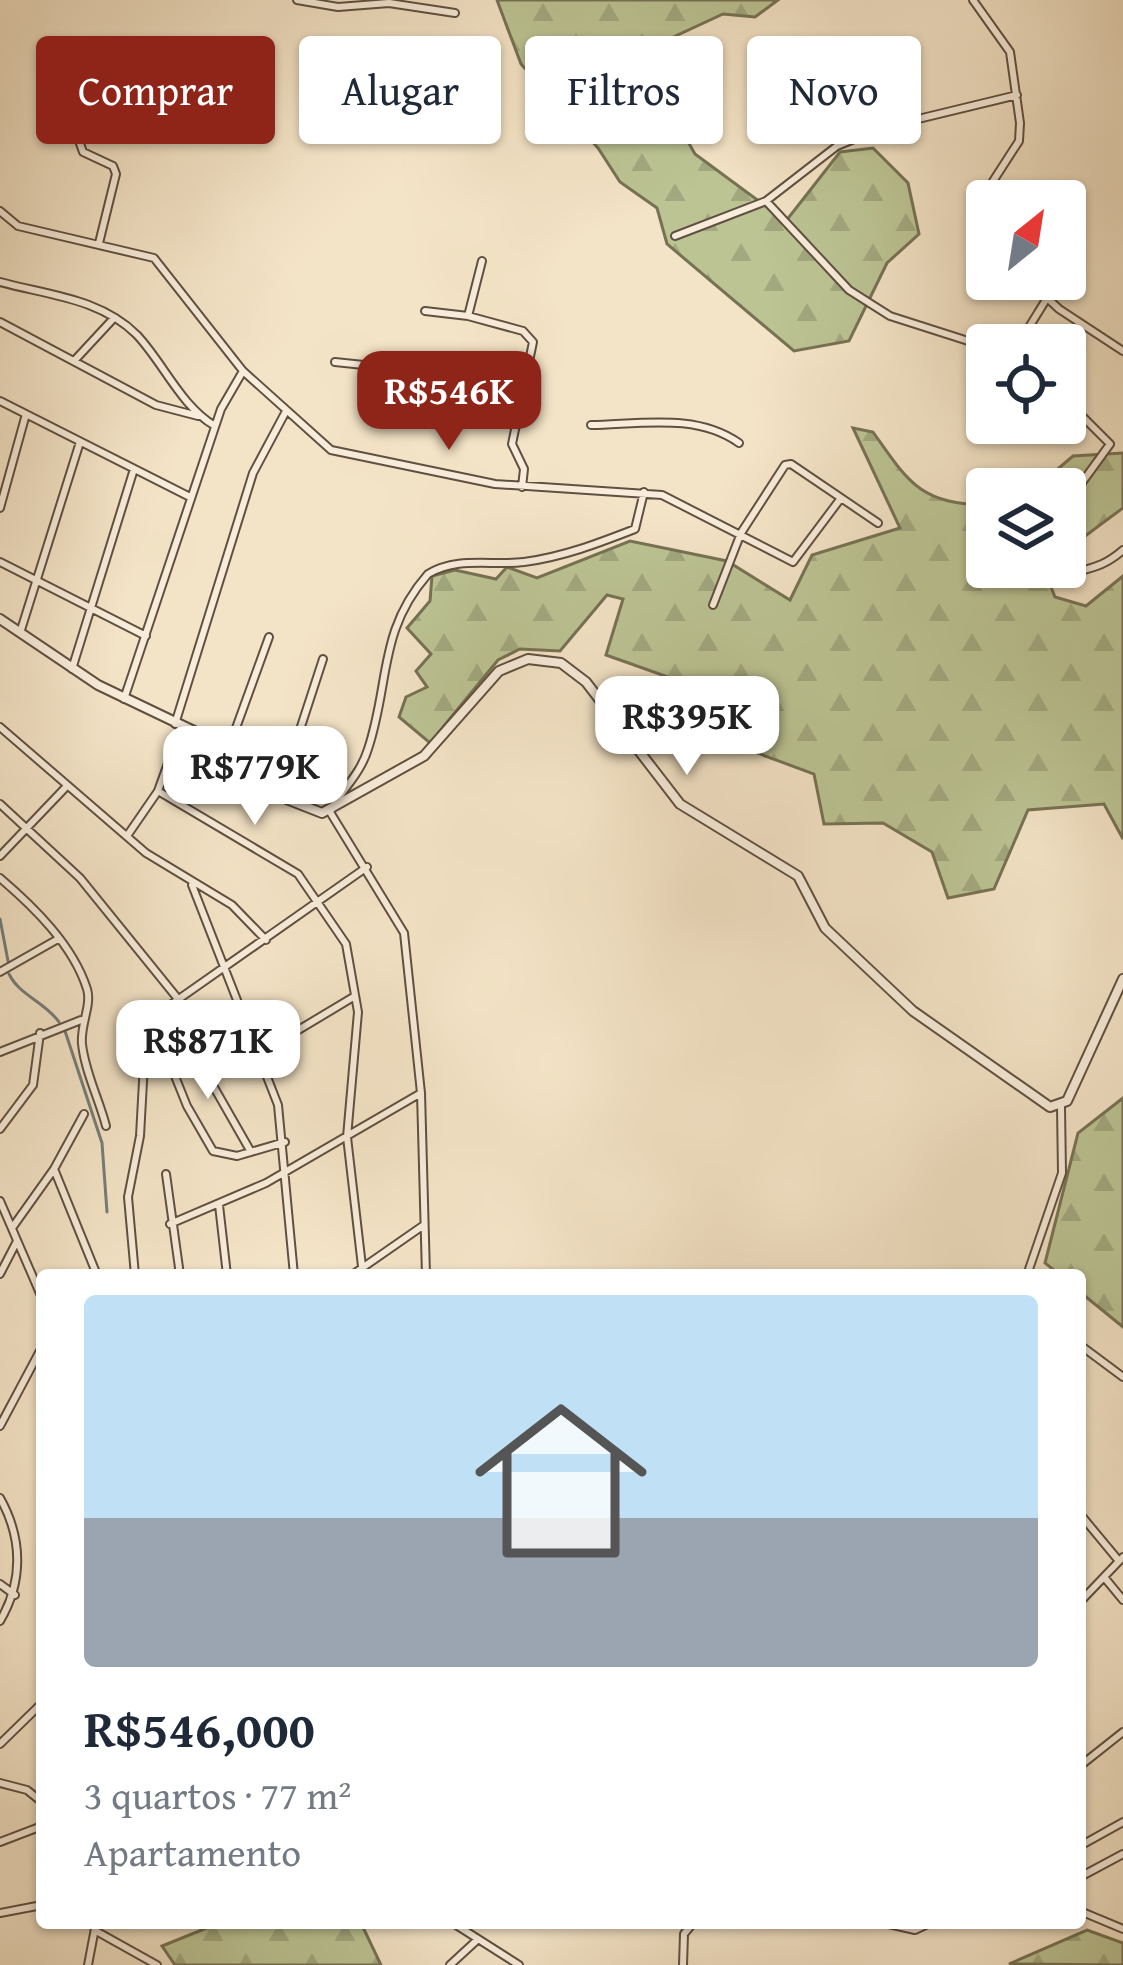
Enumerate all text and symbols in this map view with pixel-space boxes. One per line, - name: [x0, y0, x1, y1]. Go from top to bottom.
- chip: Comprar: [36, 36, 275, 144]
- chip: Alugar: [299, 36, 501, 144]
- chip: Filtros: [525, 36, 723, 144]
- chip: Novo: [747, 36, 921, 144]
- north arrow: [966, 180, 1086, 300]
- map controls: [966, 180, 1086, 588]
- button: locate: [966, 324, 1086, 444]
- pin: R$546K: [351, 351, 547, 453]
- text: R$546K: [384, 361, 514, 418]
- button: layers: [966, 468, 1086, 588]
- pin: R$395K: [589, 676, 785, 778]
- text: R$395K: [622, 686, 752, 743]
- pin: R$779K: [157, 726, 353, 828]
- text: R$779K: [190, 736, 320, 793]
- pin: R$871K: [110, 1000, 306, 1102]
- text: R$871K: [143, 1010, 273, 1067]
- icon: home: [453, 1373, 669, 1589]
- text: R$546,000: [84, 1691, 315, 1766]
- text: 3 quartos · 77 m²: [84, 1766, 351, 1823]
- text: Apartamento: [84, 1823, 301, 1880]

